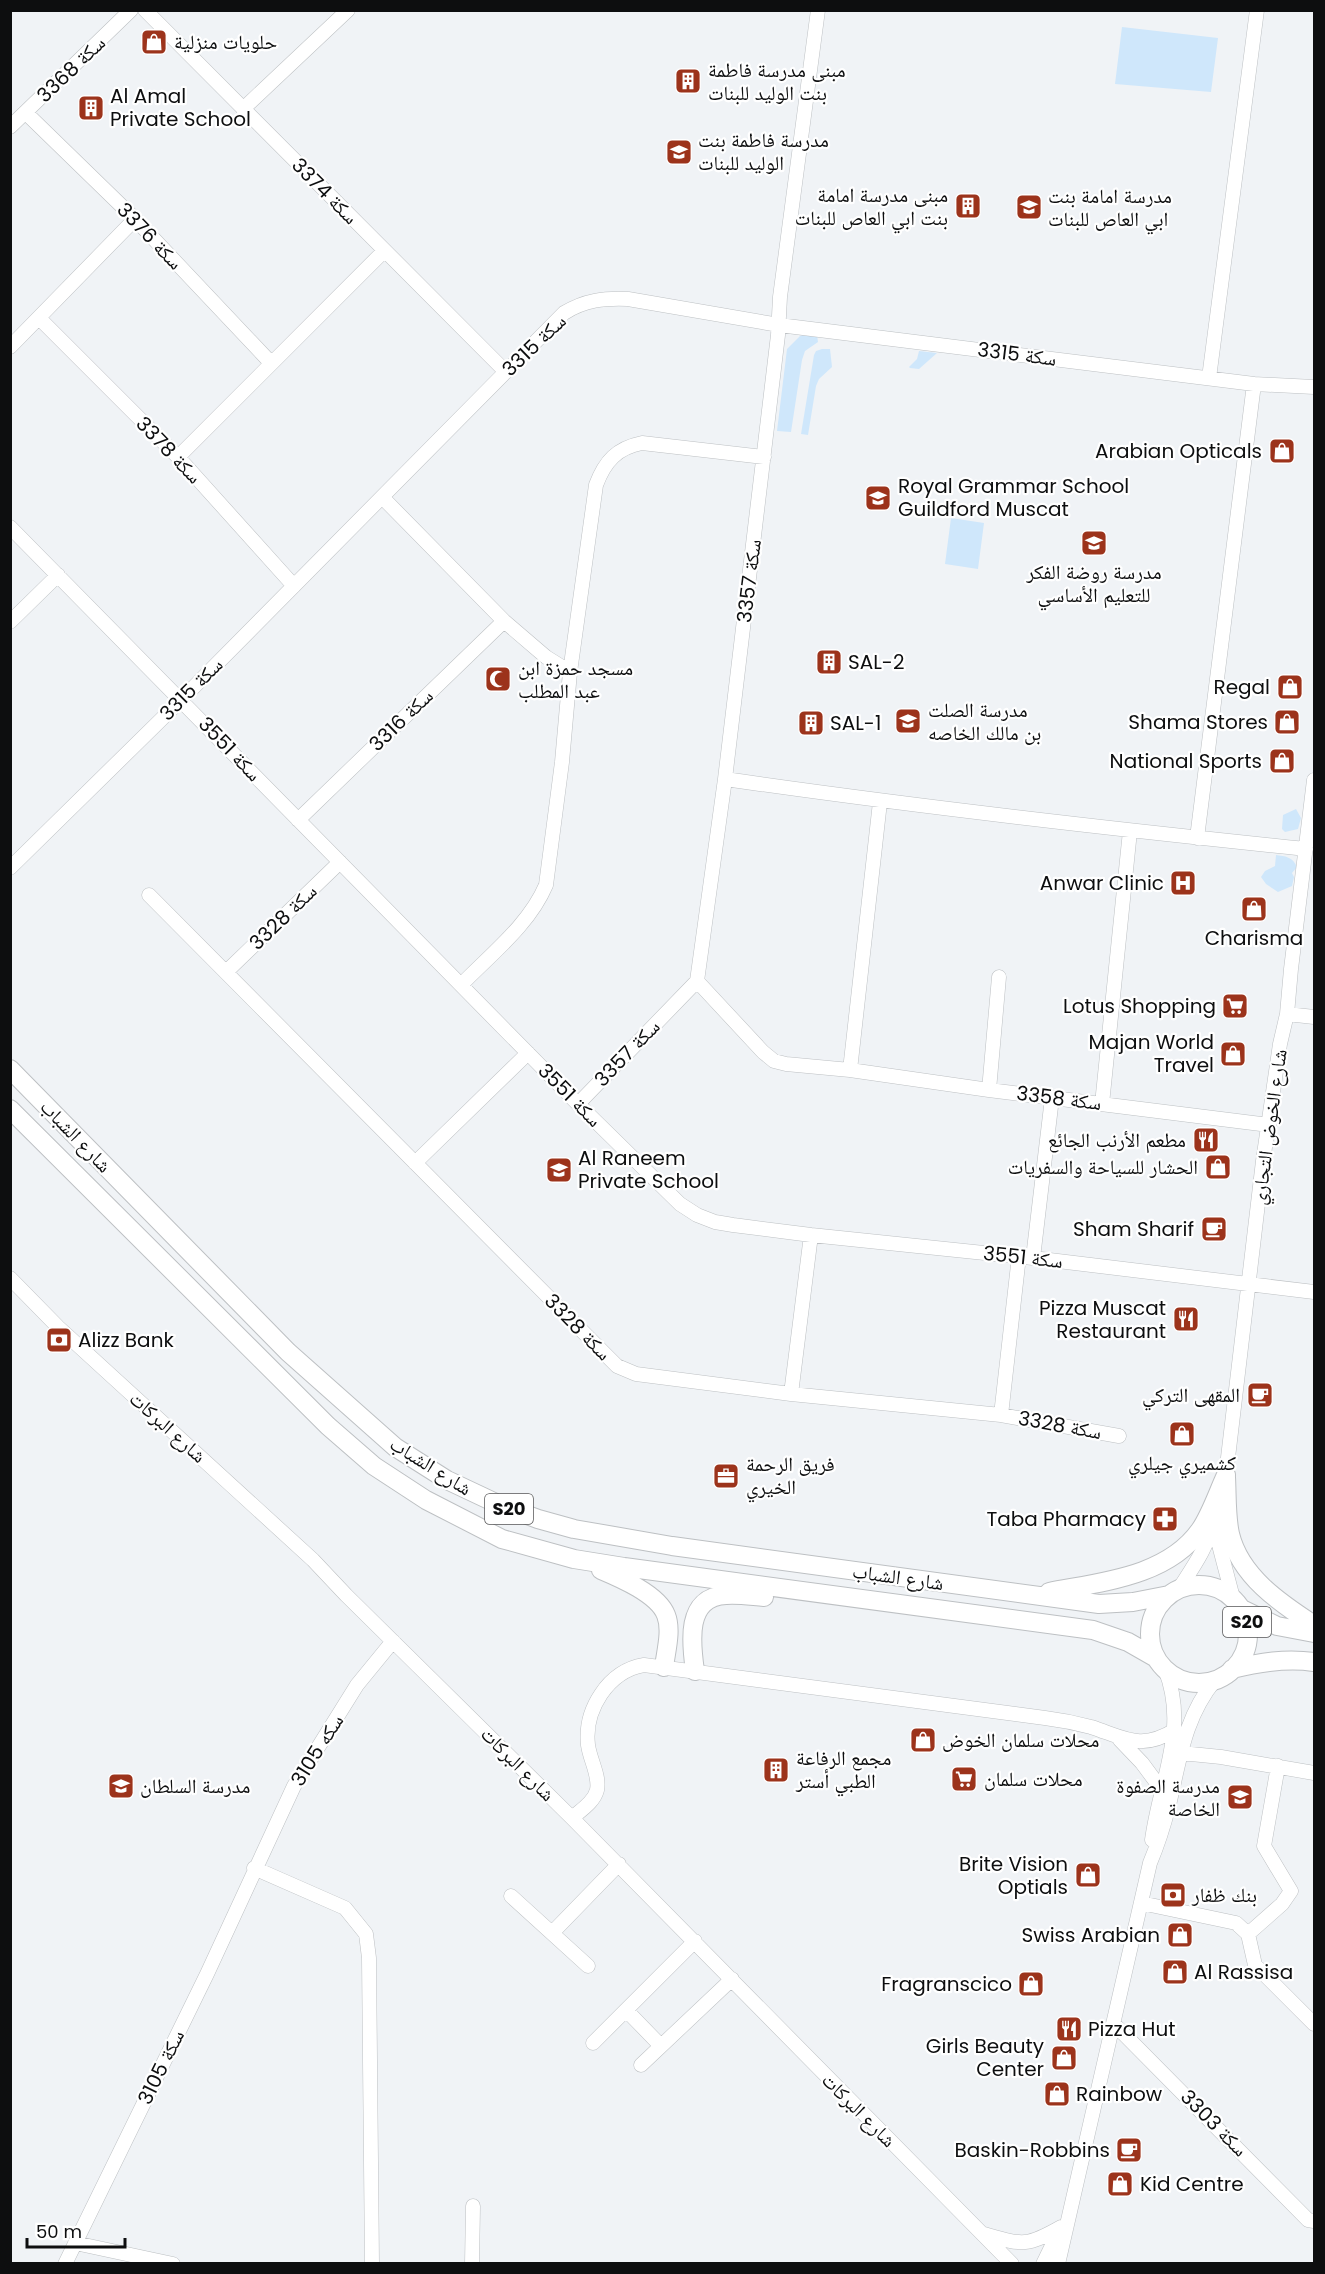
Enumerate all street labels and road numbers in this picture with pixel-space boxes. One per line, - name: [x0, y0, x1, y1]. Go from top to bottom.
- street label: سكة 3368: [30, 29, 112, 109]
- street label: سكة 3374: [285, 151, 365, 231]
- street label: سكة 3376: [111, 196, 189, 276]
- street label: سكة 3315: [496, 307, 572, 383]
- street label: سكة 3315: [976, 335, 1058, 373]
- street label: سكة 3378: [130, 410, 208, 490]
- street label: سكة 3357: [730, 538, 768, 624]
- street label: سكة 3315: [153, 651, 229, 727]
- street label: سكة 3316: [363, 682, 439, 758]
- street label: سكة 3551: [192, 710, 268, 788]
- street label: سكة 3328: [243, 878, 323, 956]
- street label: سكة 3357: [588, 1013, 666, 1093]
- street label: شارع الخوض التجاري: [1244, 1047, 1296, 1207]
- street label: سكة 3551: [532, 1057, 608, 1133]
- street label: سكة 3358: [1015, 1079, 1103, 1117]
- street label: شارع الشباب: [34, 1093, 118, 1179]
- street label: سكة 3551: [982, 1239, 1064, 1275]
- street label: سكة 3328: [538, 1287, 618, 1367]
- street label: شارع البركات: [123, 1385, 213, 1469]
- street label: سكة 3328: [1016, 1404, 1104, 1446]
- street label: شارع الشباب: [385, 1430, 477, 1502]
- road number: S20: [485, 1494, 533, 1524]
- street label: شارع الشباب: [851, 1557, 945, 1597]
- road number: S20: [1223, 1607, 1271, 1637]
- street label: سكه 3105: [284, 1709, 350, 1791]
- street label: شارع البركات: [474, 1720, 562, 1808]
- street label: سكة 3105: [131, 2025, 191, 2109]
- street label: شارع البركات: [815, 2066, 903, 2154]
- street label: سكة 3303: [1174, 2083, 1254, 2163]

